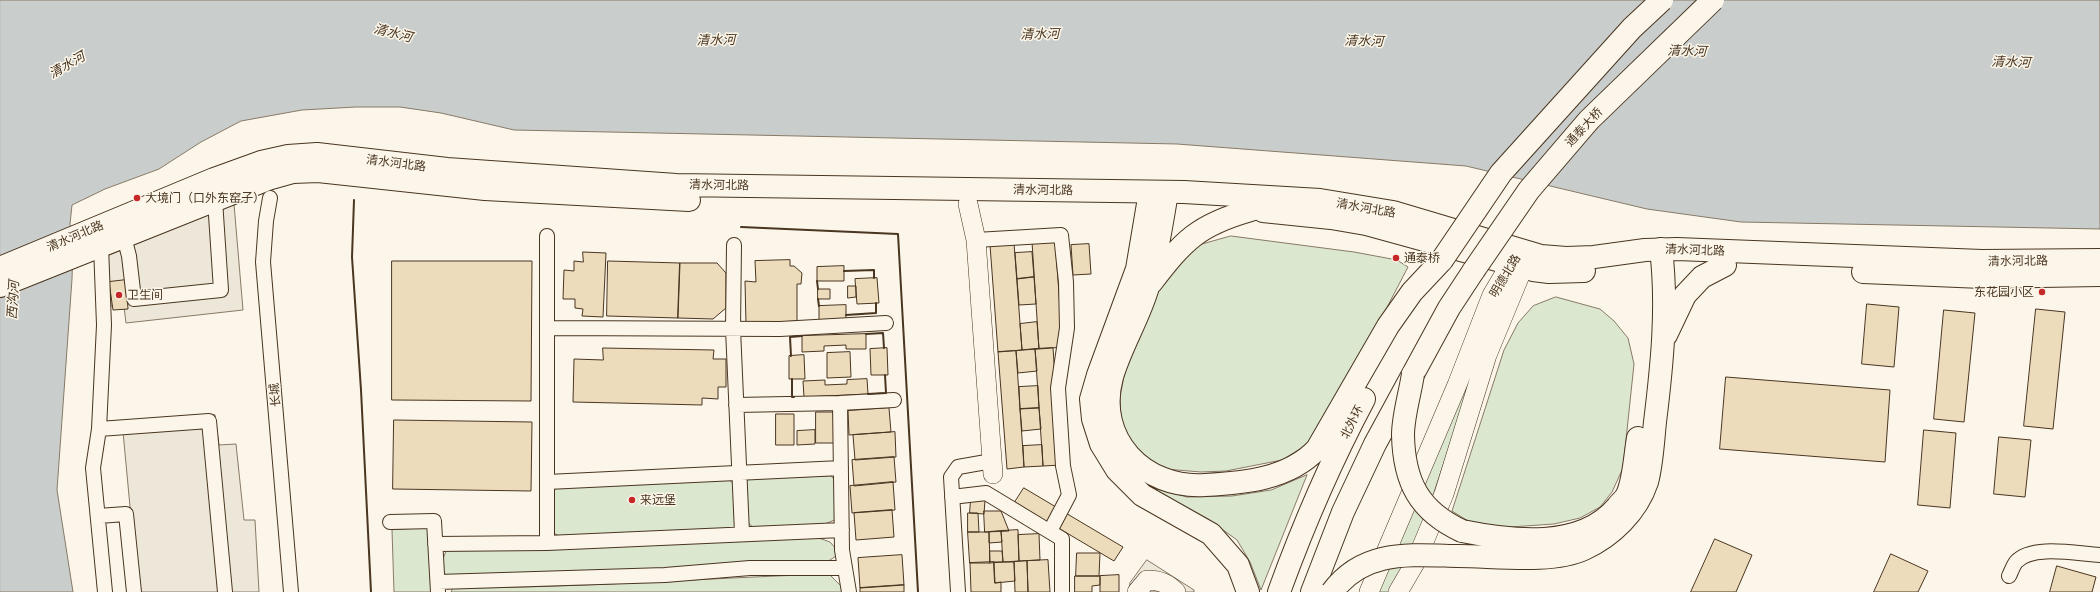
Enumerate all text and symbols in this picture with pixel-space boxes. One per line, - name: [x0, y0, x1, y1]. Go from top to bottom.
- water label: 清水河: [372, 21, 414, 45]
- water label: 清水河: [1020, 26, 1060, 42]
- water label: 清水河: [696, 32, 736, 48]
- water label: 清水河: [1344, 33, 1384, 49]
- water label: 清水河: [1667, 43, 1707, 59]
- water label: 清水河: [46, 48, 88, 82]
- water label: 清水河: [1991, 54, 2031, 70]
- street label: 通泰大桥: [1562, 105, 1606, 149]
- street label: 清水河北路: [365, 152, 427, 174]
- street label: 清水河北路: [689, 177, 749, 193]
- street label: 清水河北路: [1013, 182, 1073, 198]
- place label: 大境门（口外东窑子）: [145, 191, 265, 205]
- marker: 大境门（口外东窑子）: [132, 193, 142, 203]
- street label: 清水河北路: [1335, 196, 1397, 220]
- street label: 清水河北路: [45, 218, 105, 254]
- street label: 清水河北路: [1665, 242, 1725, 258]
- place label: 通泰桥: [1404, 251, 1440, 265]
- street label: 明德北路: [1486, 252, 1524, 300]
- marker: 通泰桥: [1391, 253, 1401, 263]
- street label: 清水河北路: [1988, 253, 2048, 269]
- water label: 西沟河: [4, 280, 22, 320]
- place label: 东花园小区: [1974, 285, 2034, 299]
- marker: 东花园小区: [2037, 287, 2047, 297]
- place label: 卫生间: [127, 288, 163, 302]
- marker: 卫生间: [114, 290, 124, 300]
- street label: 长城: [267, 382, 283, 408]
- street label: 北外环: [1337, 403, 1367, 441]
- place label: 来远堡: [640, 493, 676, 507]
- marker: 来远堡: [627, 495, 637, 505]

